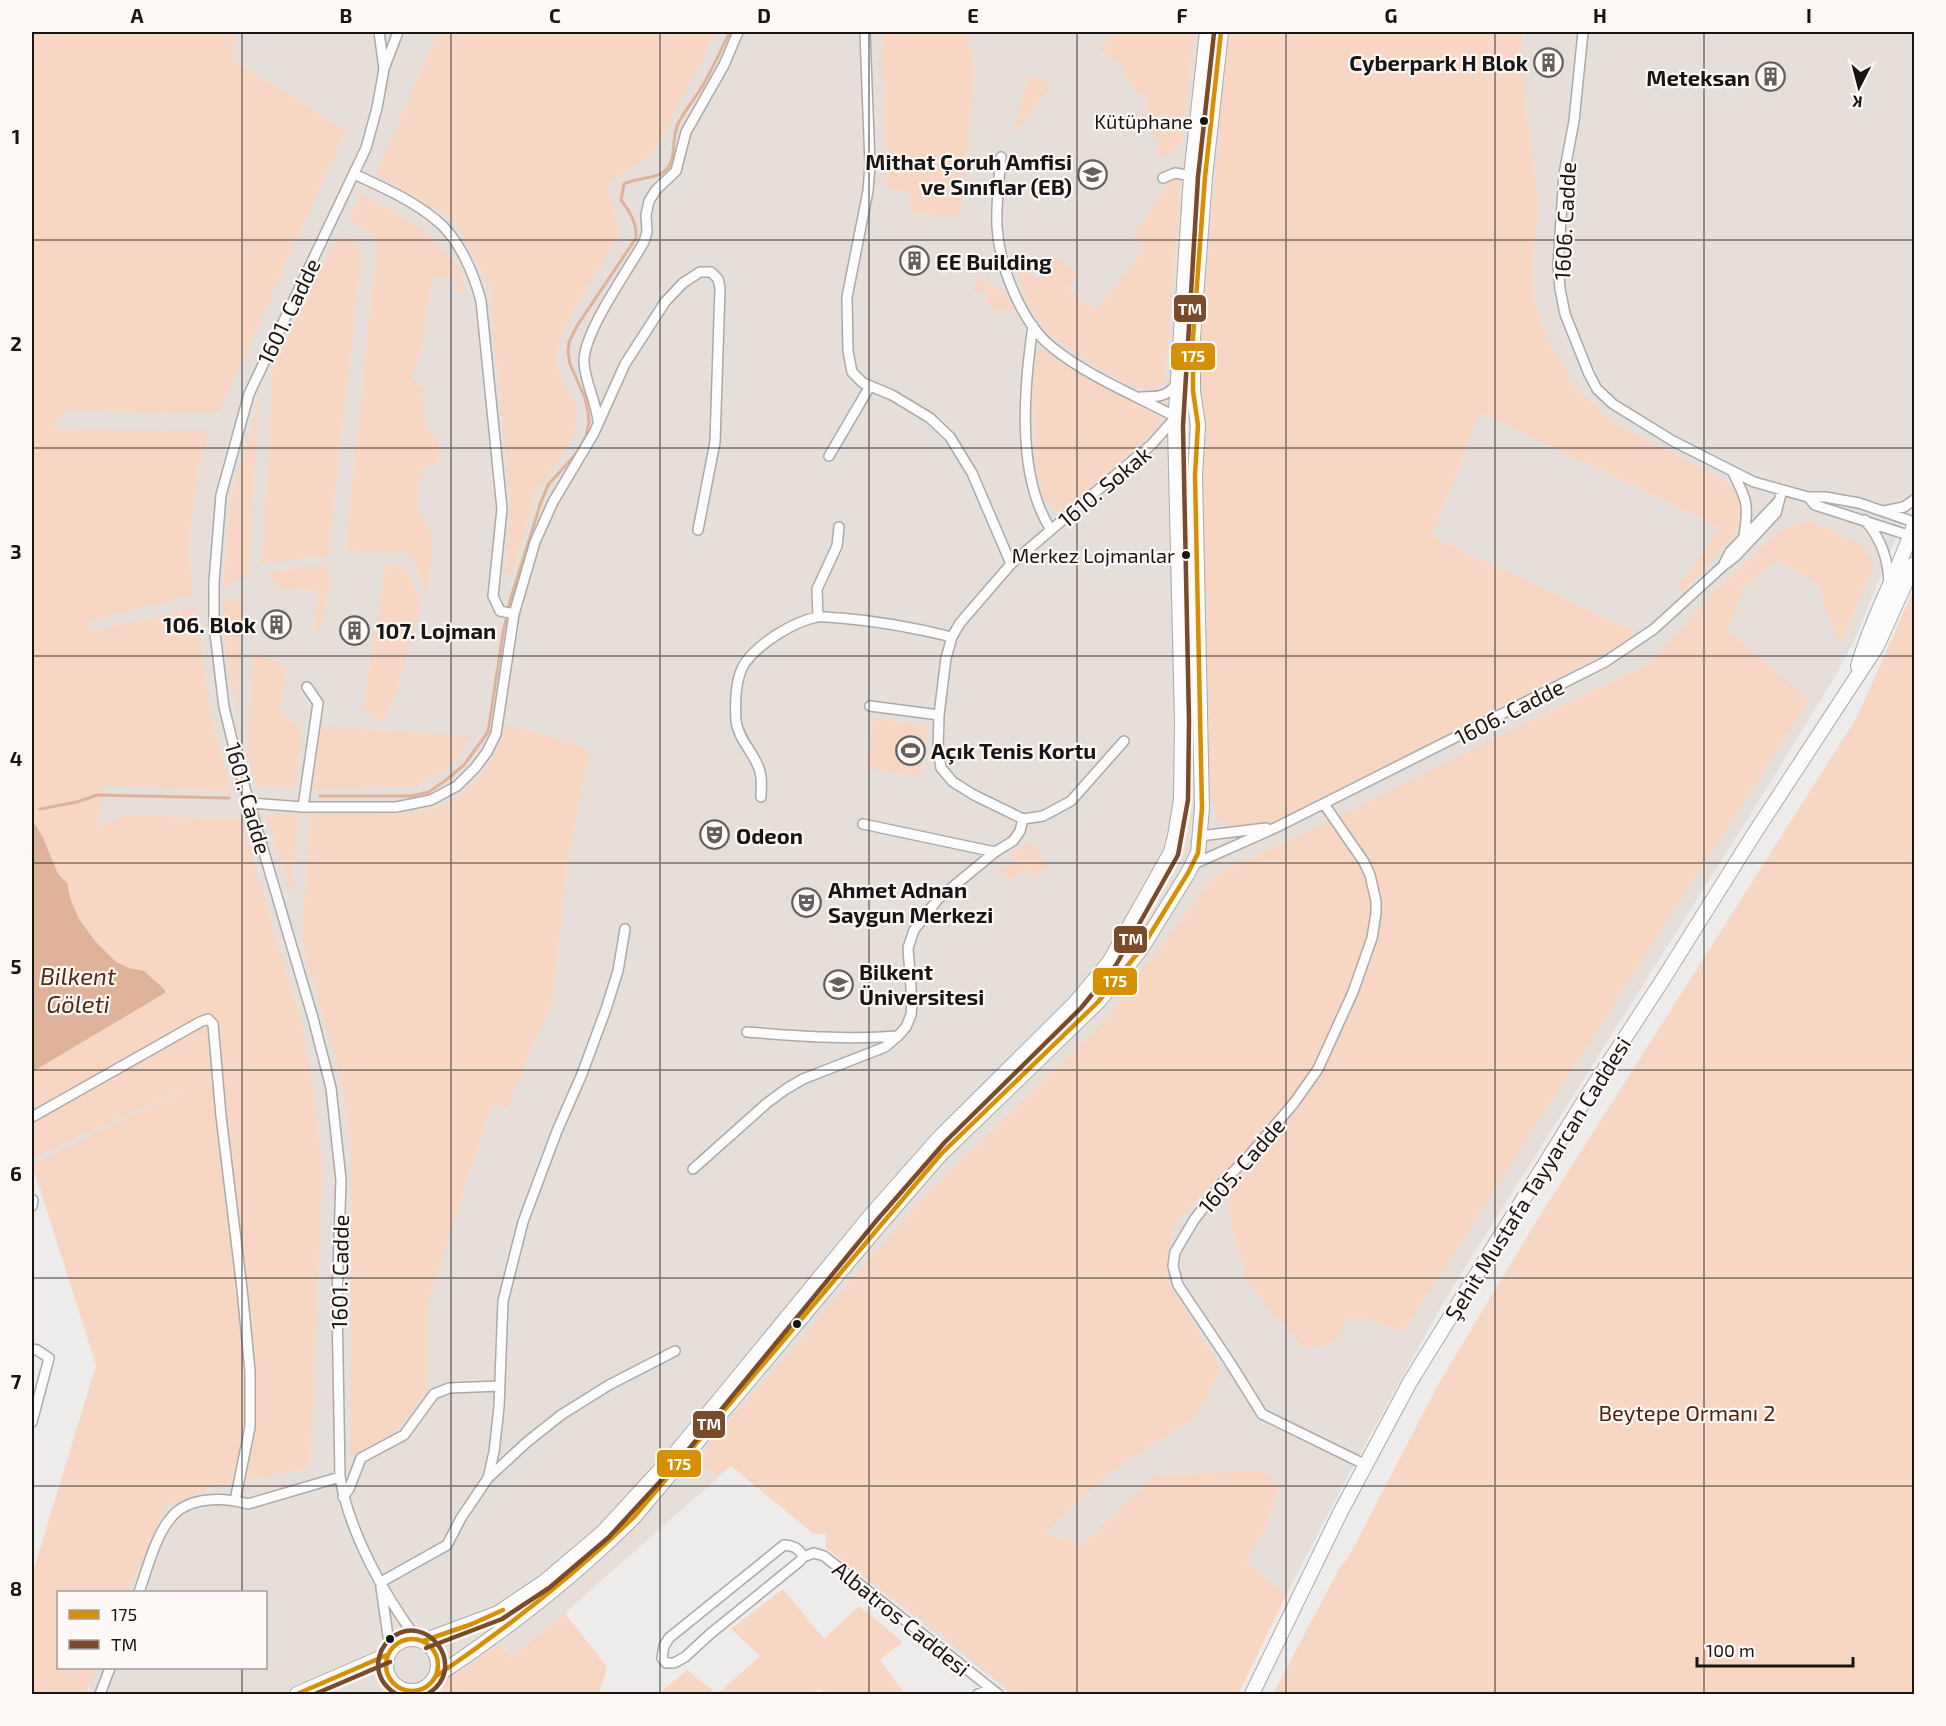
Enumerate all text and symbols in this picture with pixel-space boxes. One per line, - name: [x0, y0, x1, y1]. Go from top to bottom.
- text: A: [130, 3, 144, 27]
- text: B: [340, 3, 352, 27]
- text: C: [549, 3, 561, 27]
- text: D: [757, 3, 771, 27]
- text: E: [967, 3, 979, 27]
- text: F: [1176, 3, 1188, 27]
- text: G: [1385, 3, 1397, 27]
- text: H: [1593, 3, 1607, 27]
- text: I: [1806, 3, 1812, 27]
- building icon: Cyberpark H Blok: [1533, 46, 1565, 78]
- place label: Cyberpark H Blok: [1349, 49, 1529, 76]
- north arrow: [1829, 57, 1889, 117]
- building icon: Meteksan: [1755, 61, 1787, 93]
- place label: Meteksan: [1646, 64, 1750, 90]
- text: K: [1850, 92, 1863, 112]
- place label: Kütüphane: [1094, 109, 1193, 133]
- marker: Kütüphane: [1198, 115, 1210, 127]
- text: 1: [12, 124, 20, 148]
- place label: Mithat Çoruh Amfisi ve Sınıflar (EB): [865, 148, 1072, 199]
- school or university icon: Mithat Çoruh Amfisi ve Sınıflar (EB): [1077, 158, 1109, 190]
- street label: 1606. Cadde: [1548, 161, 1580, 281]
- building icon: EE Building: [899, 245, 931, 277]
- place label: EE Building: [936, 248, 1052, 274]
- street label: 1601. Cadde: [251, 254, 325, 368]
- line badge: TM: [1173, 294, 1207, 323]
- text: TM: [1178, 299, 1202, 318]
- text: 2: [10, 331, 22, 355]
- line badge: 175: [1170, 342, 1216, 371]
- text: 175: [1181, 346, 1205, 365]
- street label: 1610. Sokak: [1053, 440, 1155, 532]
- text: 3: [10, 539, 22, 563]
- place label: Merkez Lojmanlar: [1012, 543, 1175, 567]
- marker: Merkez Lojmanlar: [1180, 549, 1192, 561]
- building icon: 106. Blok: [261, 608, 293, 640]
- place label: 106. Blok: [163, 611, 257, 637]
- building icon: 107. Lojman: [339, 614, 371, 646]
- place label: 107. Lojman: [376, 617, 496, 643]
- street label: 1606. Cadde: [1450, 672, 1568, 750]
- sports icon: Açık Tenis Kortu: [894, 734, 926, 766]
- place label: Açık Tenis Kortu: [931, 737, 1096, 765]
- street label: 1601. Cadde: [221, 739, 277, 857]
- text: 4: [10, 746, 23, 770]
- theatre icon: Odeon: [699, 819, 731, 851]
- place label: Odeon: [736, 822, 803, 848]
- place label: Ahmet Adnan Saygun Merkezi: [828, 876, 993, 928]
- theatre icon: Ahmet Adnan Saygun Merkezi: [791, 886, 823, 918]
- line badge: TM: [1113, 925, 1148, 954]
- text: TM: [1119, 929, 1143, 948]
- text: 5: [10, 954, 22, 978]
- place label: Bilkent Üniversitesi: [859, 958, 984, 1009]
- water label: Bilkent Göleti: [40, 961, 117, 1018]
- line badge: 175: [1092, 967, 1138, 996]
- school or university icon: Bilkent Üniversitesi: [822, 968, 854, 1000]
- text: 175: [1103, 971, 1127, 990]
- street label: Şehit Mustafa Tayyarcan Caddesi: [1439, 1031, 1637, 1326]
- street label: 1605. Cadde: [1192, 1112, 1290, 1218]
- text: 6: [10, 1161, 22, 1185]
- street label: 1601. Cadde: [325, 1214, 353, 1330]
- unlabelled marker: [791, 1318, 803, 1330]
- text: 7: [11, 1369, 22, 1393]
- park label: Beytepe Ormanı 2: [1598, 1399, 1776, 1425]
- line badge: TM: [692, 1410, 726, 1439]
- text: TM: [697, 1414, 721, 1433]
- line badge: 175: [656, 1449, 702, 1478]
- text: 175: [667, 1454, 691, 1473]
- street label: Albatros Caddesi: [828, 1555, 976, 1681]
- text: 8: [10, 1576, 22, 1600]
- legend: [57, 1591, 267, 1669]
- text: 175: [111, 1603, 137, 1625]
- scale bar: [1697, 1630, 1853, 1668]
- text: TM: [111, 1633, 137, 1655]
- unlabelled marker: [384, 1633, 396, 1645]
- text: 100 m: [1706, 1639, 1755, 1661]

